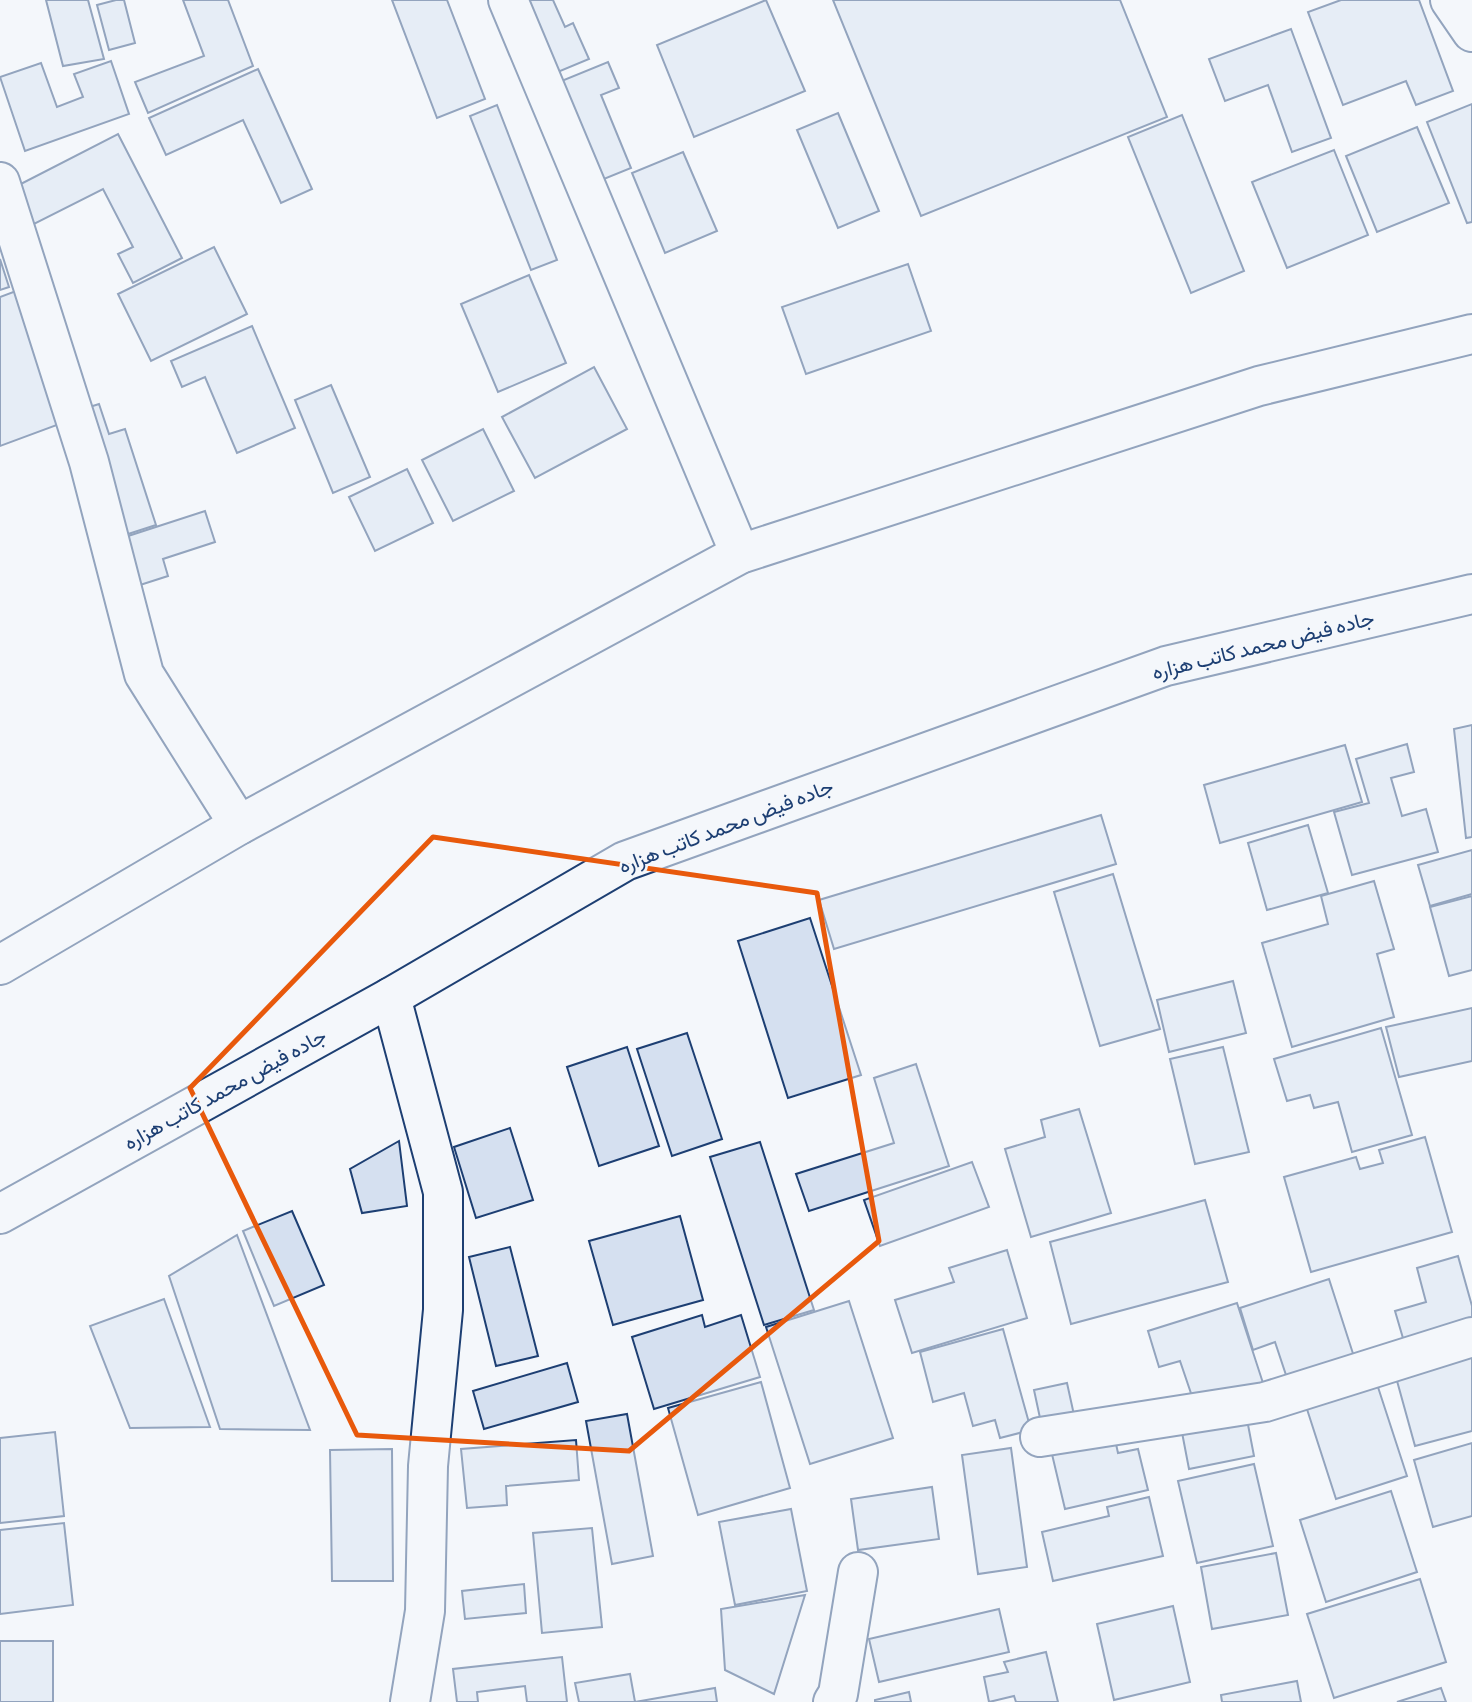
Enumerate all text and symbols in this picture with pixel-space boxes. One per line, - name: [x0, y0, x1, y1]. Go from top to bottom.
- street label: جاده فیض محمد کاتب هزاره: [1150, 608, 1377, 685]
- street label: جاده فیض محمد کاتب هزاره: [616, 776, 837, 879]
- street label: جاده فیض محمد کاتب هزاره: [120, 1025, 331, 1156]

